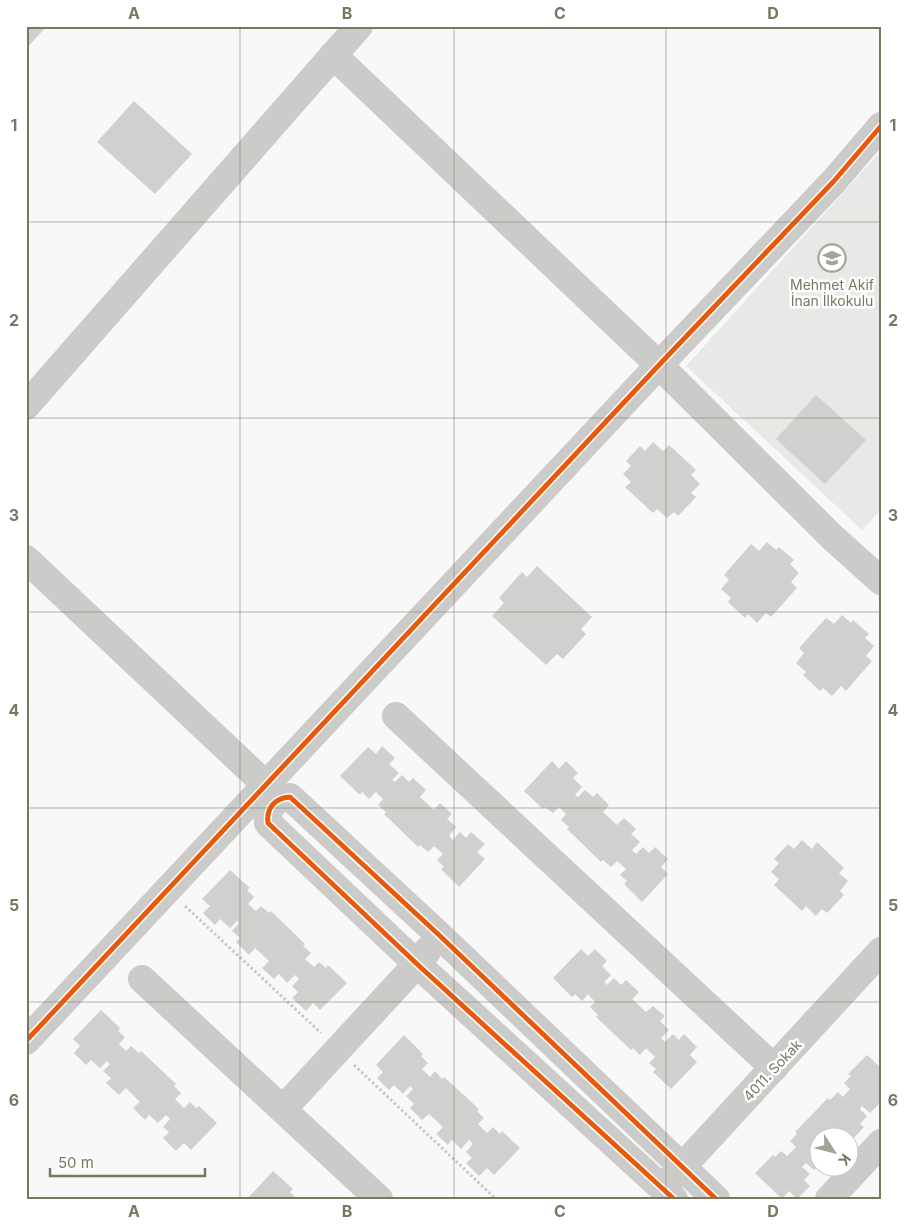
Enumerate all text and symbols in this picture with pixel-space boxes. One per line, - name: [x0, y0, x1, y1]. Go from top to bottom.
- text: A: [128, 3, 140, 23]
- text: B: [342, 3, 352, 23]
- text: C: [554, 3, 566, 23]
- text: D: [767, 3, 779, 23]
- text: 1: [11, 115, 17, 135]
- text: 1: [890, 115, 896, 135]
- school or university icon: Mehmet Akif İnan İlkokulu: [817, 243, 847, 273]
- place label: Mehmet Akif İnan İlkokulu: [790, 276, 874, 309]
- text: 2: [9, 310, 19, 330]
- text: 2: [888, 310, 898, 330]
- text: 3: [9, 505, 19, 525]
- text: 3: [888, 505, 898, 525]
- text: 4: [9, 700, 20, 720]
- text: 4: [888, 700, 899, 720]
- text: 5: [9, 895, 19, 915]
- text: 5: [888, 895, 898, 915]
- street label: 4011. Sokak: [739, 1036, 805, 1104]
- text: 6: [9, 1090, 19, 1110]
- text: 6: [888, 1090, 898, 1110]
- north arrow: [810, 1128, 860, 1178]
- scale bar: [50, 1145, 205, 1177]
- text: K: [835, 1151, 855, 1169]
- text: 50 m: [58, 1153, 94, 1172]
- text: A: [128, 1201, 140, 1221]
- text: B: [342, 1201, 352, 1221]
- text: C: [554, 1201, 566, 1221]
- text: D: [767, 1201, 779, 1221]

